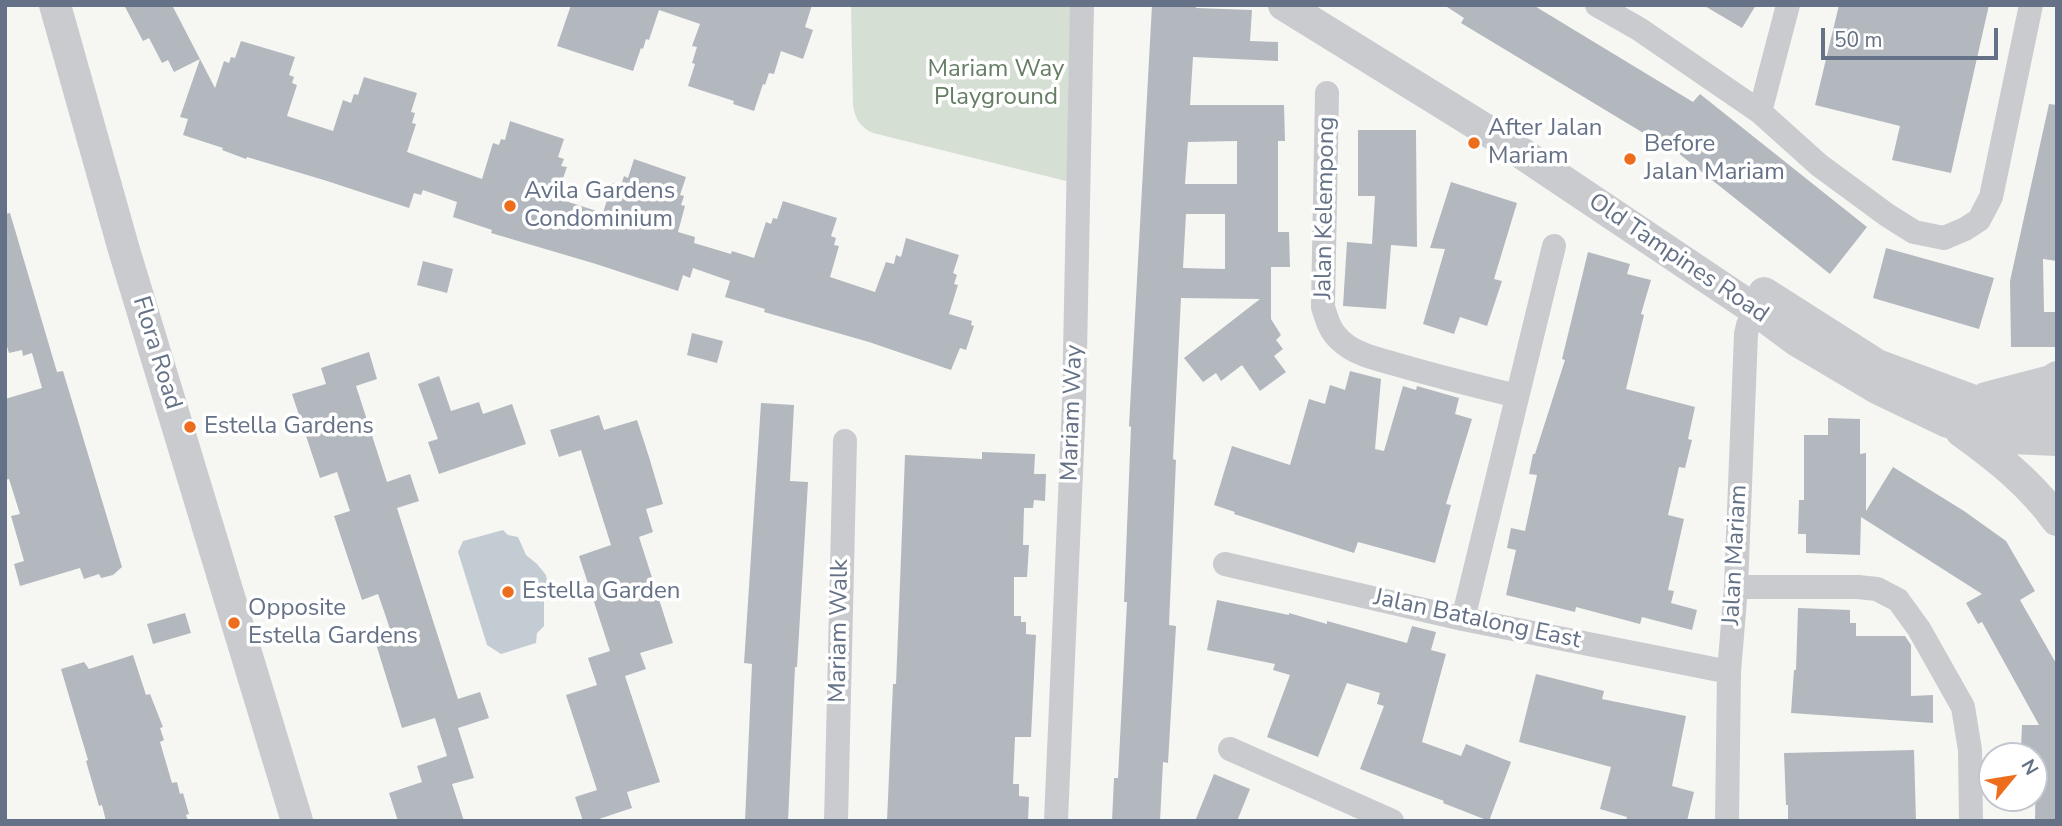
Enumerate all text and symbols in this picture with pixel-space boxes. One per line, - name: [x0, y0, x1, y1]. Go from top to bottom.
- scale bar: [1824, 14, 2001, 58]
- text: 50 m: [1834, 26, 1883, 54]
- park label: Mariam Way Playground: [928, 56, 1064, 112]
- place label: After Jalan Mariam: [1488, 115, 1603, 171]
- street label: Jalan Kelempong: [1310, 116, 1342, 300]
- place label: Before Jalan Mariam: [1644, 131, 1785, 187]
- marker: After Jalan Mariam: [1466, 135, 1482, 151]
- marker: Before Jalan Mariam: [1622, 151, 1638, 167]
- place label: Avila Gardens Condominium: [524, 178, 675, 234]
- street label: Old Tampines Road: [1583, 188, 1773, 330]
- marker: Avila Gardens Condominium: [502, 198, 518, 214]
- street label: Flora Road: [125, 293, 187, 413]
- street label: Mariam Way: [1056, 344, 1090, 482]
- place label: Estella Gardens: [204, 413, 374, 441]
- marker: Estella Gardens: [182, 419, 198, 435]
- street label: Jalan Mariam: [1718, 484, 1754, 626]
- street label: Mariam Walk: [824, 559, 856, 703]
- place label: Estella Garden: [522, 578, 680, 606]
- marker: Estella Garden: [500, 584, 516, 600]
- street label: Jalan Batalong East: [1371, 584, 1583, 656]
- place label: Opposite Estella Gardens: [248, 595, 418, 651]
- marker: Opposite Estella Gardens: [226, 615, 242, 631]
- north arrow: [1978, 742, 2048, 812]
- text: N: [2015, 755, 2044, 780]

